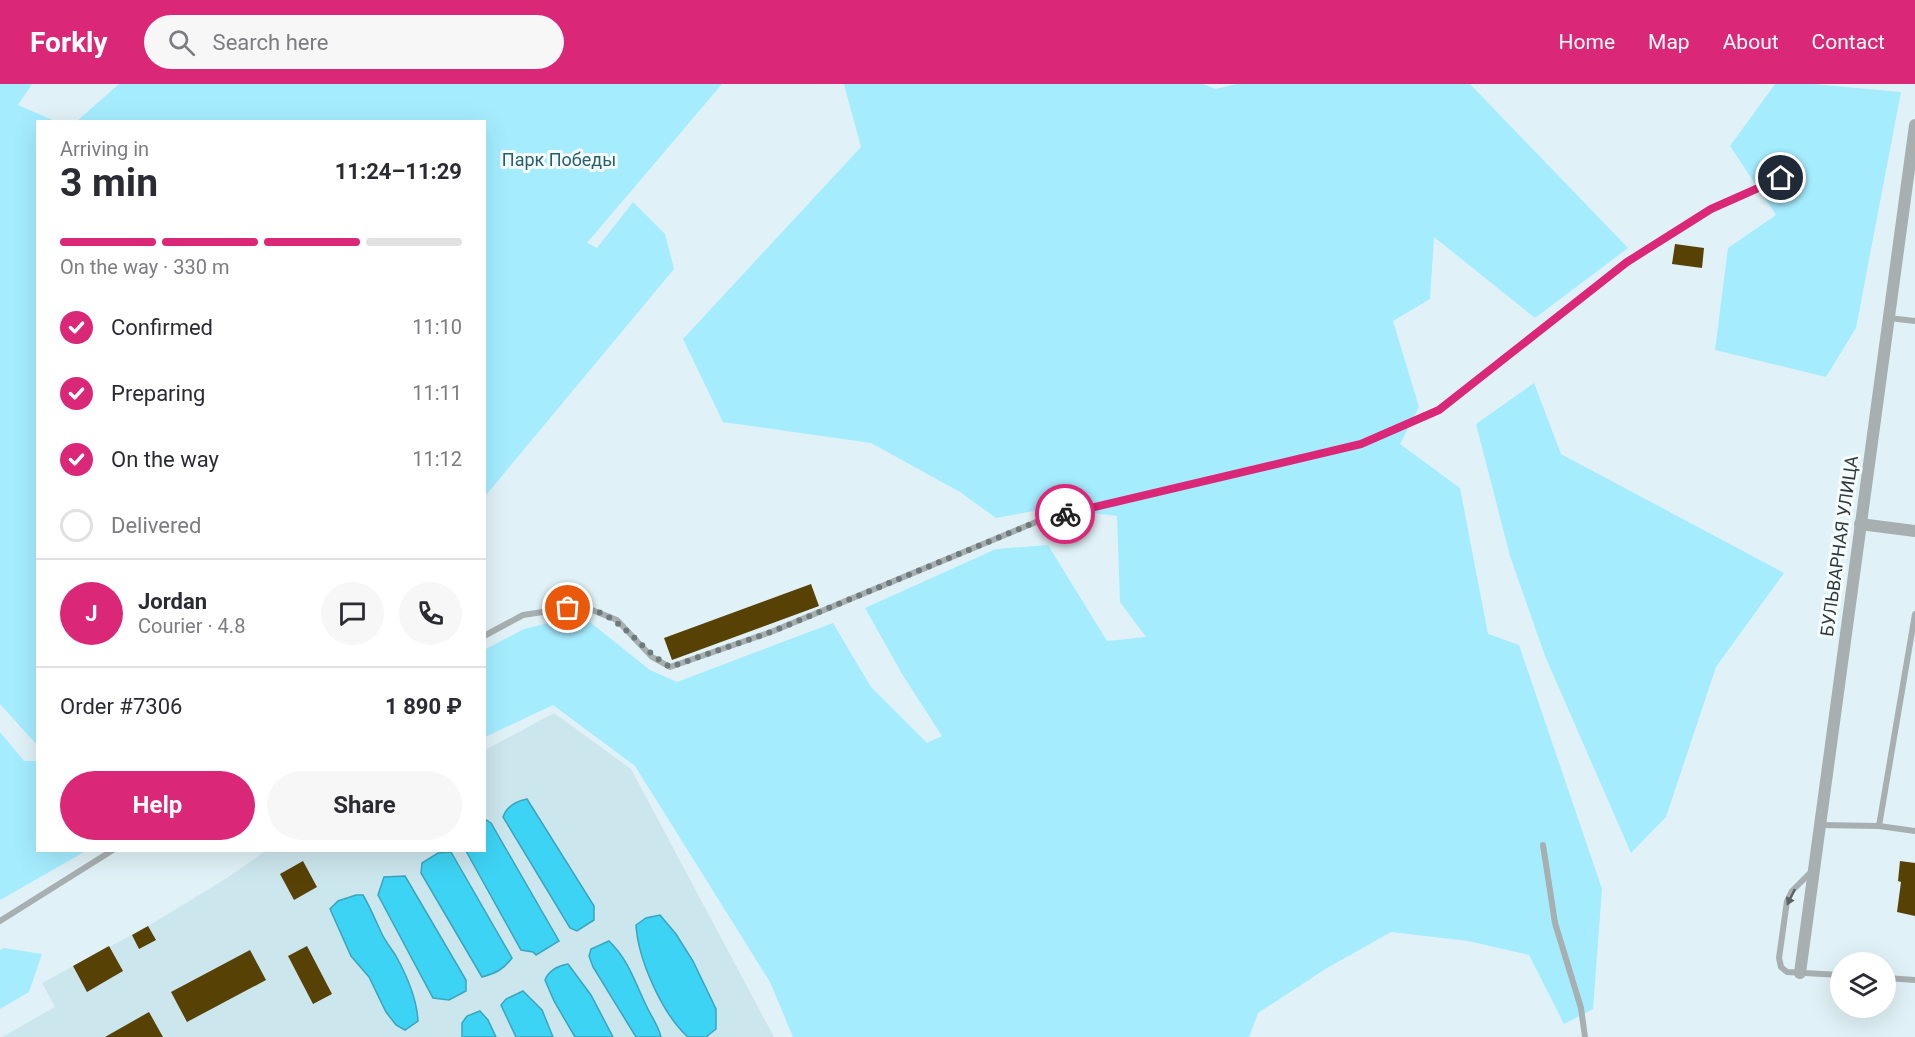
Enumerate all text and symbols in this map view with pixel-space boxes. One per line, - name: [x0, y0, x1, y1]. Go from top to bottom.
- search box: [144, 15, 564, 69]
- text: Forkly: [30, 26, 108, 59]
- icon: search: [165, 26, 198, 59]
- text: Search here: [213, 30, 328, 55]
- text: Home: [1559, 30, 1615, 54]
- text: Map: [1648, 30, 1690, 54]
- text: About: [1723, 30, 1779, 54]
- text: Contact: [1812, 30, 1885, 54]
- text: Arriving in: [60, 137, 149, 161]
- park label: Парк Победы: [502, 149, 616, 170]
- pin: [1755, 152, 1806, 203]
- text: 11:24–11:29: [335, 159, 462, 184]
- text: 3 min: [60, 160, 158, 206]
- icon: home: [1764, 161, 1797, 194]
- text: On the way · 330 m: [60, 255, 229, 279]
- icon: check: [60, 311, 93, 344]
- text: Confirmed: [111, 315, 213, 340]
- text: 11:10: [412, 315, 462, 339]
- icon: check: [60, 377, 93, 410]
- text: Preparing: [111, 381, 205, 406]
- text: 11:11: [412, 381, 462, 405]
- icon: check: [60, 443, 93, 476]
- text: On the way: [111, 447, 219, 472]
- text: 11:12: [412, 447, 462, 471]
- street label: БУЛЬВАРНАЯ УЛИЦА: [1816, 454, 1862, 638]
- courier: [1035, 484, 1095, 544]
- icon: bike: [1049, 498, 1082, 531]
- text: Delivered: [111, 513, 201, 538]
- button: chat: [321, 582, 384, 645]
- button: phone: [399, 582, 462, 645]
- pin: [542, 582, 593, 633]
- text: Jordan: [138, 589, 207, 614]
- icon: bag: [551, 591, 584, 624]
- text: J: [85, 601, 98, 626]
- text: Courier · 4.8: [138, 614, 245, 638]
- text: Order #7306: [60, 694, 182, 719]
- text: 1 890 ₽: [385, 694, 462, 719]
- button: Help: [60, 771, 255, 840]
- button: Share: [267, 771, 462, 840]
- one-way arrow: [1786, 888, 1795, 905]
- map controls: [1830, 952, 1896, 1018]
- button: layers: [1830, 952, 1896, 1018]

